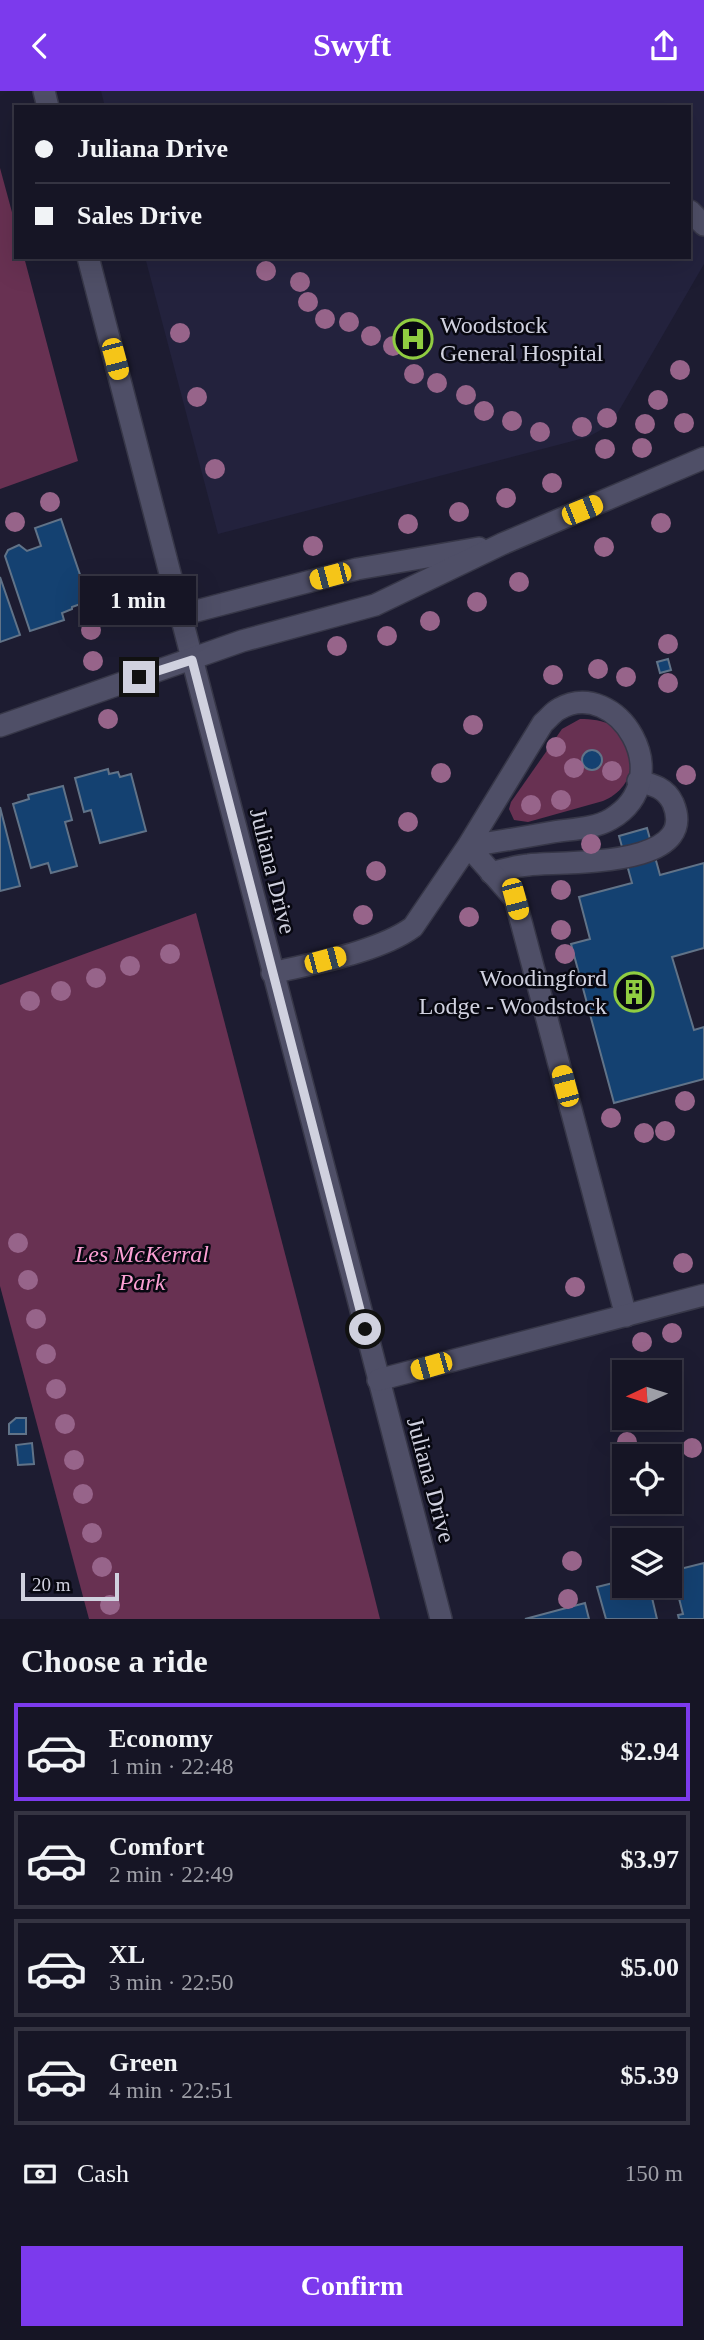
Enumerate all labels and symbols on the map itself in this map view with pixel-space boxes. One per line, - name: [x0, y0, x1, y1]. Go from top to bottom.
- place label: Woodstock General Hospital: [440, 312, 604, 366]
- hospital icon: Woodstock General Hospital: [392, 318, 434, 360]
- car: [100, 336, 131, 382]
- car: [559, 492, 606, 528]
- car: [307, 560, 354, 592]
- callout: 1 min: [81, 575, 197, 625]
- route end: [123, 661, 155, 693]
- street label: Juliana Drive: [245, 805, 301, 937]
- car: [500, 876, 531, 922]
- car: [302, 944, 349, 976]
- place label: Woodingford Lodge - Woodstock: [419, 965, 607, 1019]
- building icon: Woodingford Lodge - Woodstock: [613, 971, 655, 1013]
- car: [550, 1063, 581, 1109]
- park label: Les McKerral Park: [74, 1241, 209, 1295]
- route start: [349, 1313, 381, 1345]
- car: [408, 1350, 455, 1382]
- north arrow: [612, 1360, 682, 1430]
- street label: Juliana Drive: [402, 1415, 460, 1545]
- scale bar: [21, 1570, 119, 1602]

